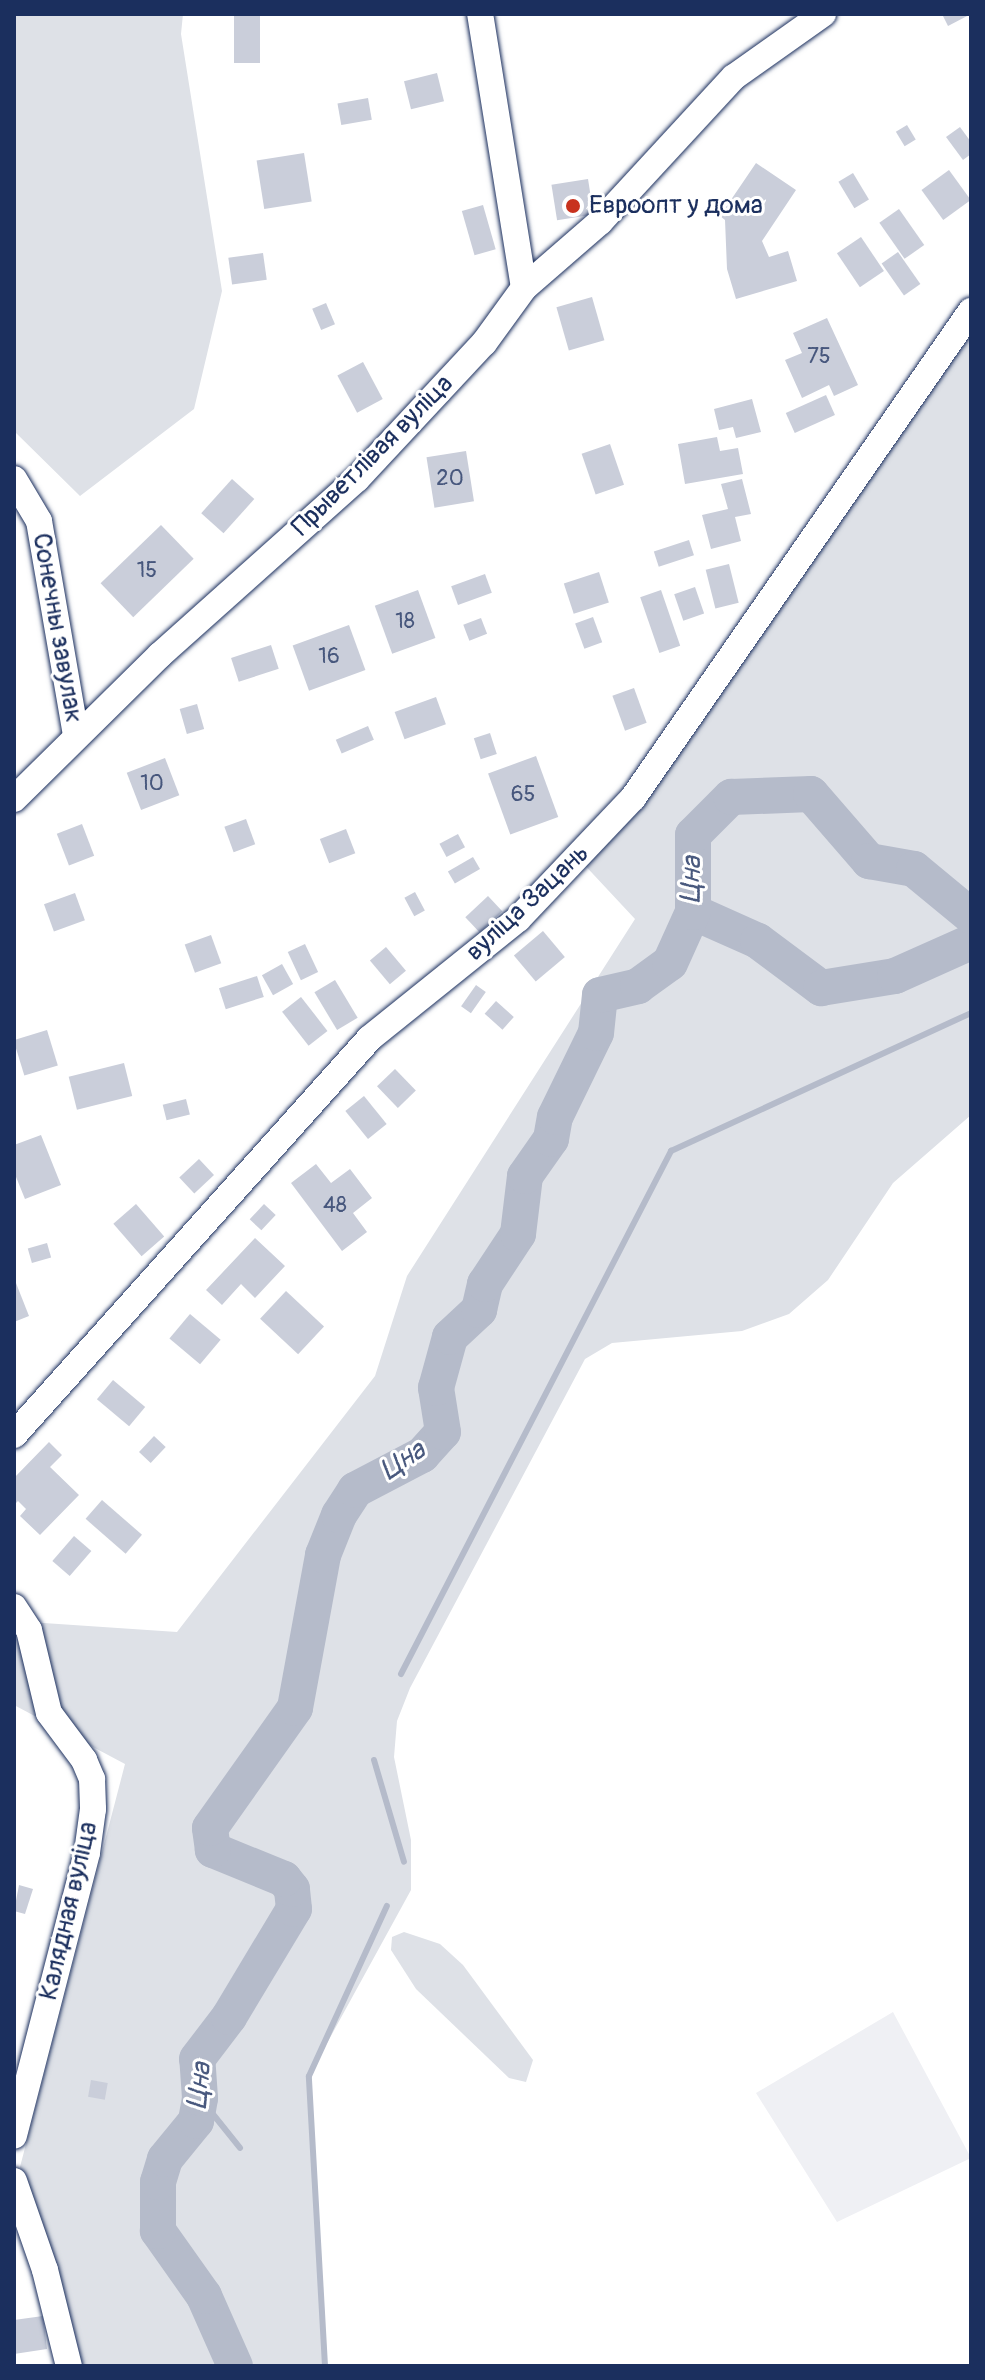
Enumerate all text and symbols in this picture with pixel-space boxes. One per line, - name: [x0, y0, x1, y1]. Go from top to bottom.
- place label: Евроопт у дома: [589, 190, 763, 222]
- marker: Евроопт у дома: [564, 197, 582, 215]
- house number: 75: [807, 344, 831, 370]
- street label: Прыветлівая вуліца: [286, 369, 460, 543]
- house number: 20: [436, 466, 464, 492]
- street label: Сонечны завулак: [25, 531, 89, 725]
- house number: 15: [137, 558, 157, 584]
- house number: 18: [395, 609, 415, 635]
- house number: 16: [318, 644, 340, 670]
- house number: 10: [140, 771, 164, 797]
- house number: 65: [511, 782, 535, 808]
- street label: вуліца Зацань: [460, 838, 596, 968]
- water label: Цна: [674, 856, 710, 904]
- house number: 48: [323, 1193, 347, 1219]
- water label: Цна: [374, 1434, 432, 1488]
- street label: Калядная вуліца: [33, 1819, 105, 2003]
- water label: Цна: [180, 2061, 220, 2111]

